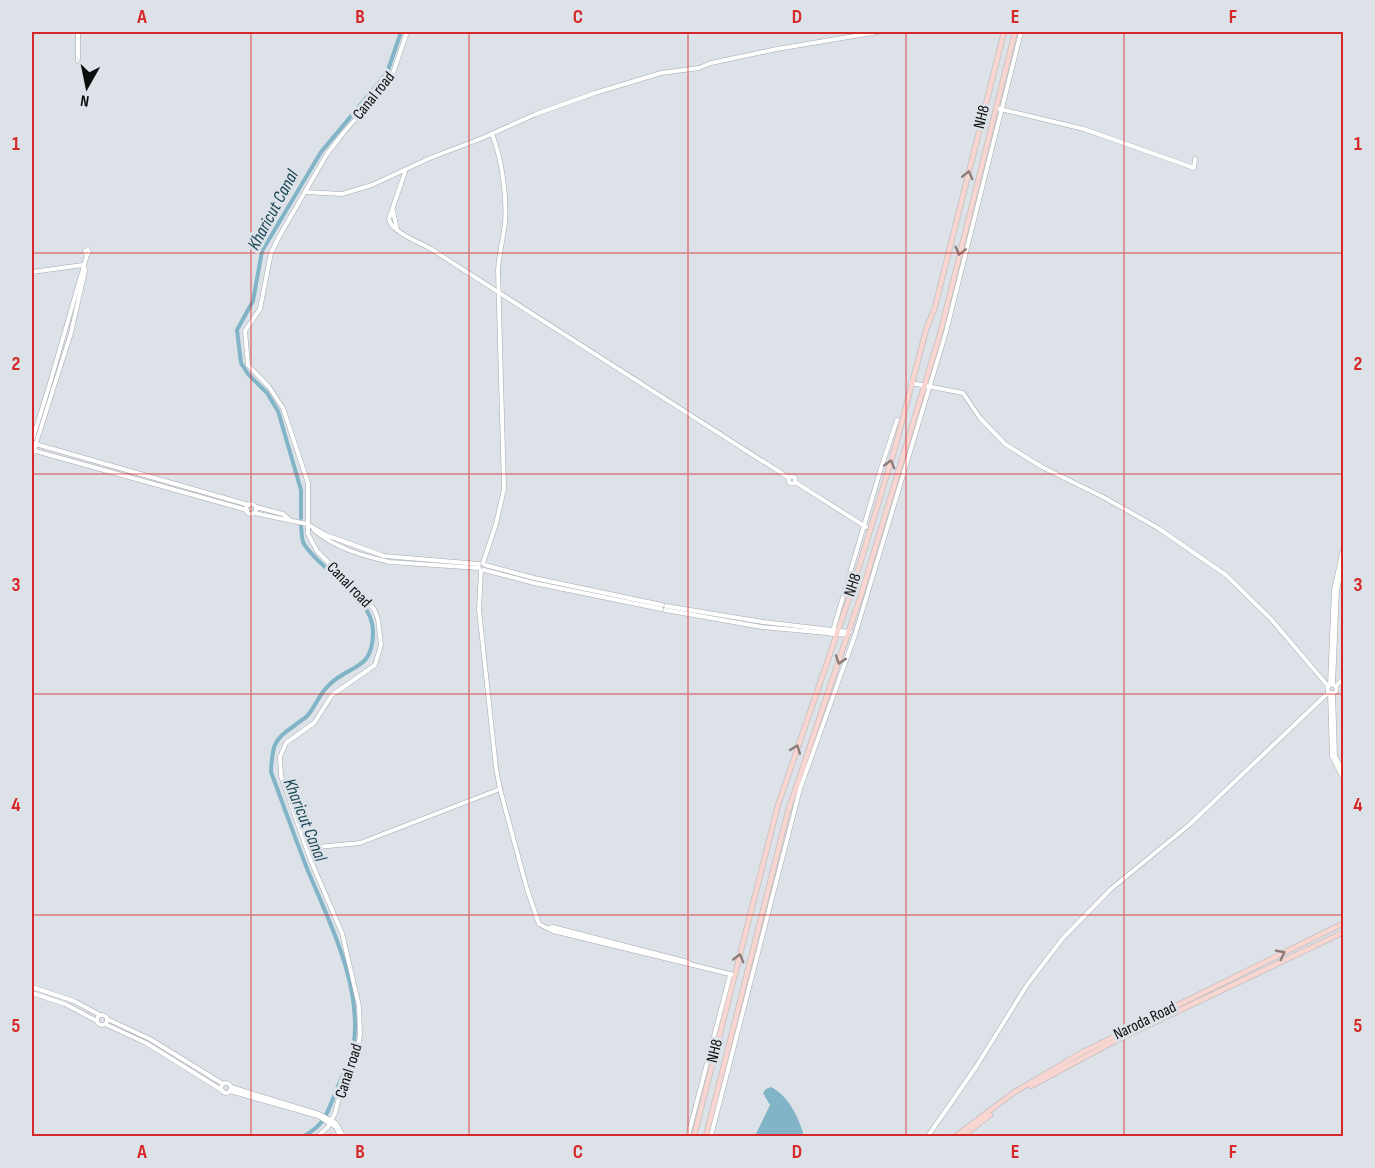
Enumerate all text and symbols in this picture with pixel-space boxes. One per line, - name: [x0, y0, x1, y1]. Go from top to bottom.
- text: A: [136, 5, 147, 29]
- text: B: [355, 5, 365, 29]
- text: C: [573, 5, 583, 29]
- text: D: [792, 5, 802, 29]
- text: E: [1011, 5, 1019, 29]
- text: F: [1229, 5, 1237, 29]
- north arrow: [57, 57, 117, 117]
- street label: Canal road: [349, 68, 399, 124]
- text: N: [79, 90, 91, 110]
- street label: NH8: [970, 103, 994, 131]
- text: 1: [12, 132, 20, 156]
- text: 1: [1354, 132, 1362, 156]
- water label: Kharicut Canal: [243, 166, 303, 254]
- one-way arrow: [960, 170, 973, 180]
- one-way arrow: [954, 246, 967, 256]
- text: 2: [12, 352, 20, 376]
- text: 2: [1354, 352, 1362, 376]
- one-way arrow: [883, 459, 895, 470]
- street label: Canal road: [323, 558, 375, 612]
- street label: NH8: [840, 571, 866, 599]
- text: 3: [12, 573, 21, 597]
- text: 3: [1354, 573, 1363, 597]
- one-way arrow: [834, 654, 847, 665]
- one-way arrow: [788, 744, 801, 755]
- water label: Kharicut Canal: [279, 775, 331, 865]
- text: 4: [11, 793, 21, 817]
- text: 4: [1353, 793, 1363, 817]
- one-way arrow: [1274, 950, 1285, 961]
- one-way arrow: [731, 953, 744, 963]
- street label: Naroda Road: [1111, 998, 1179, 1044]
- text: 5: [12, 1014, 21, 1038]
- text: 5: [1354, 1014, 1363, 1038]
- street label: NH8: [703, 1037, 727, 1065]
- street label: Canal road: [331, 1041, 367, 1101]
- text: A: [136, 1140, 147, 1164]
- text: B: [355, 1140, 365, 1164]
- text: C: [573, 1140, 583, 1164]
- text: D: [792, 1140, 802, 1164]
- text: E: [1011, 1140, 1019, 1164]
- text: F: [1229, 1140, 1237, 1164]

